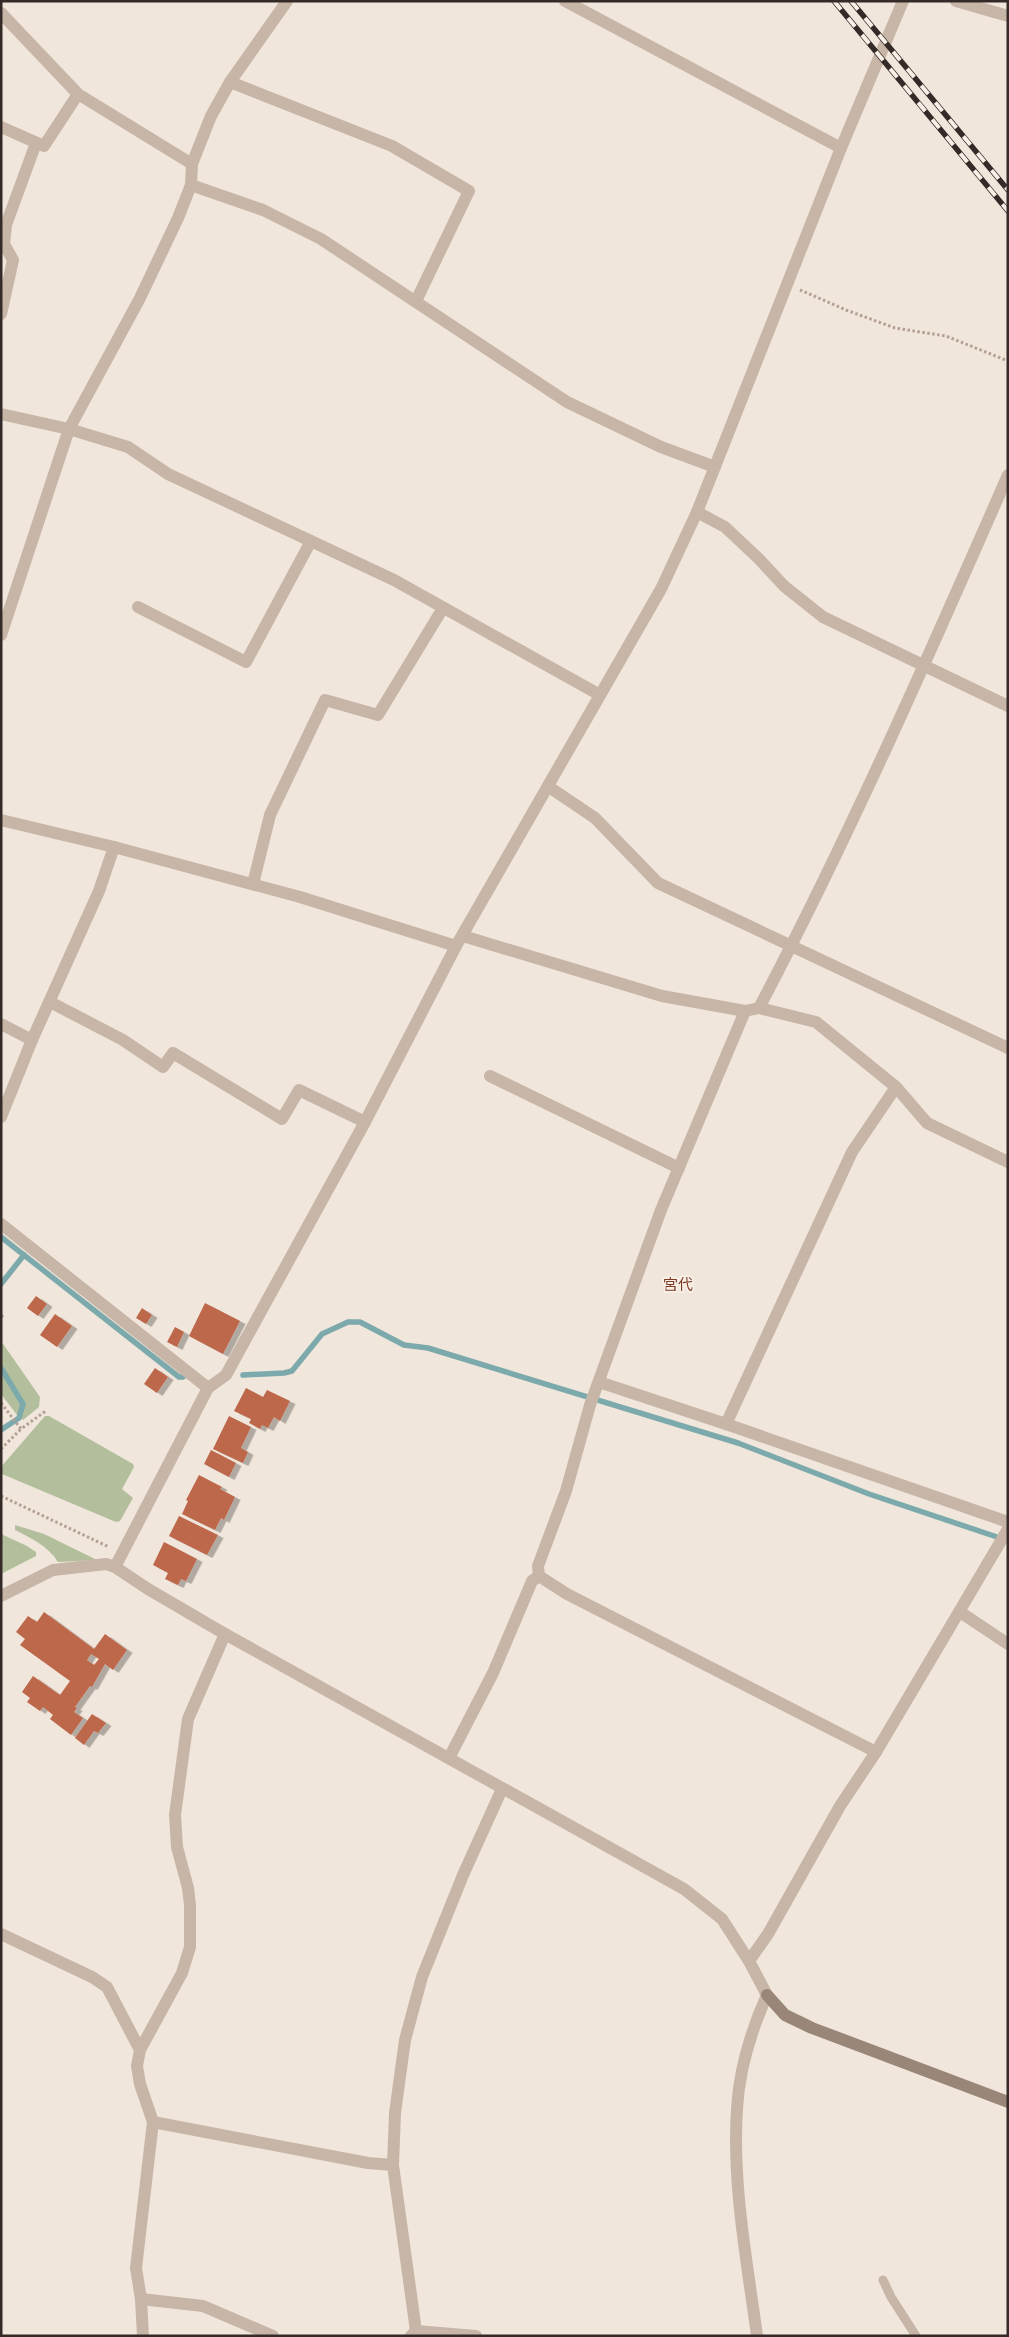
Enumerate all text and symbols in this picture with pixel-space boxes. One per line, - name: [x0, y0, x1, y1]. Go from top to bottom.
- district label: 宮代: [663, 1274, 693, 1294]

